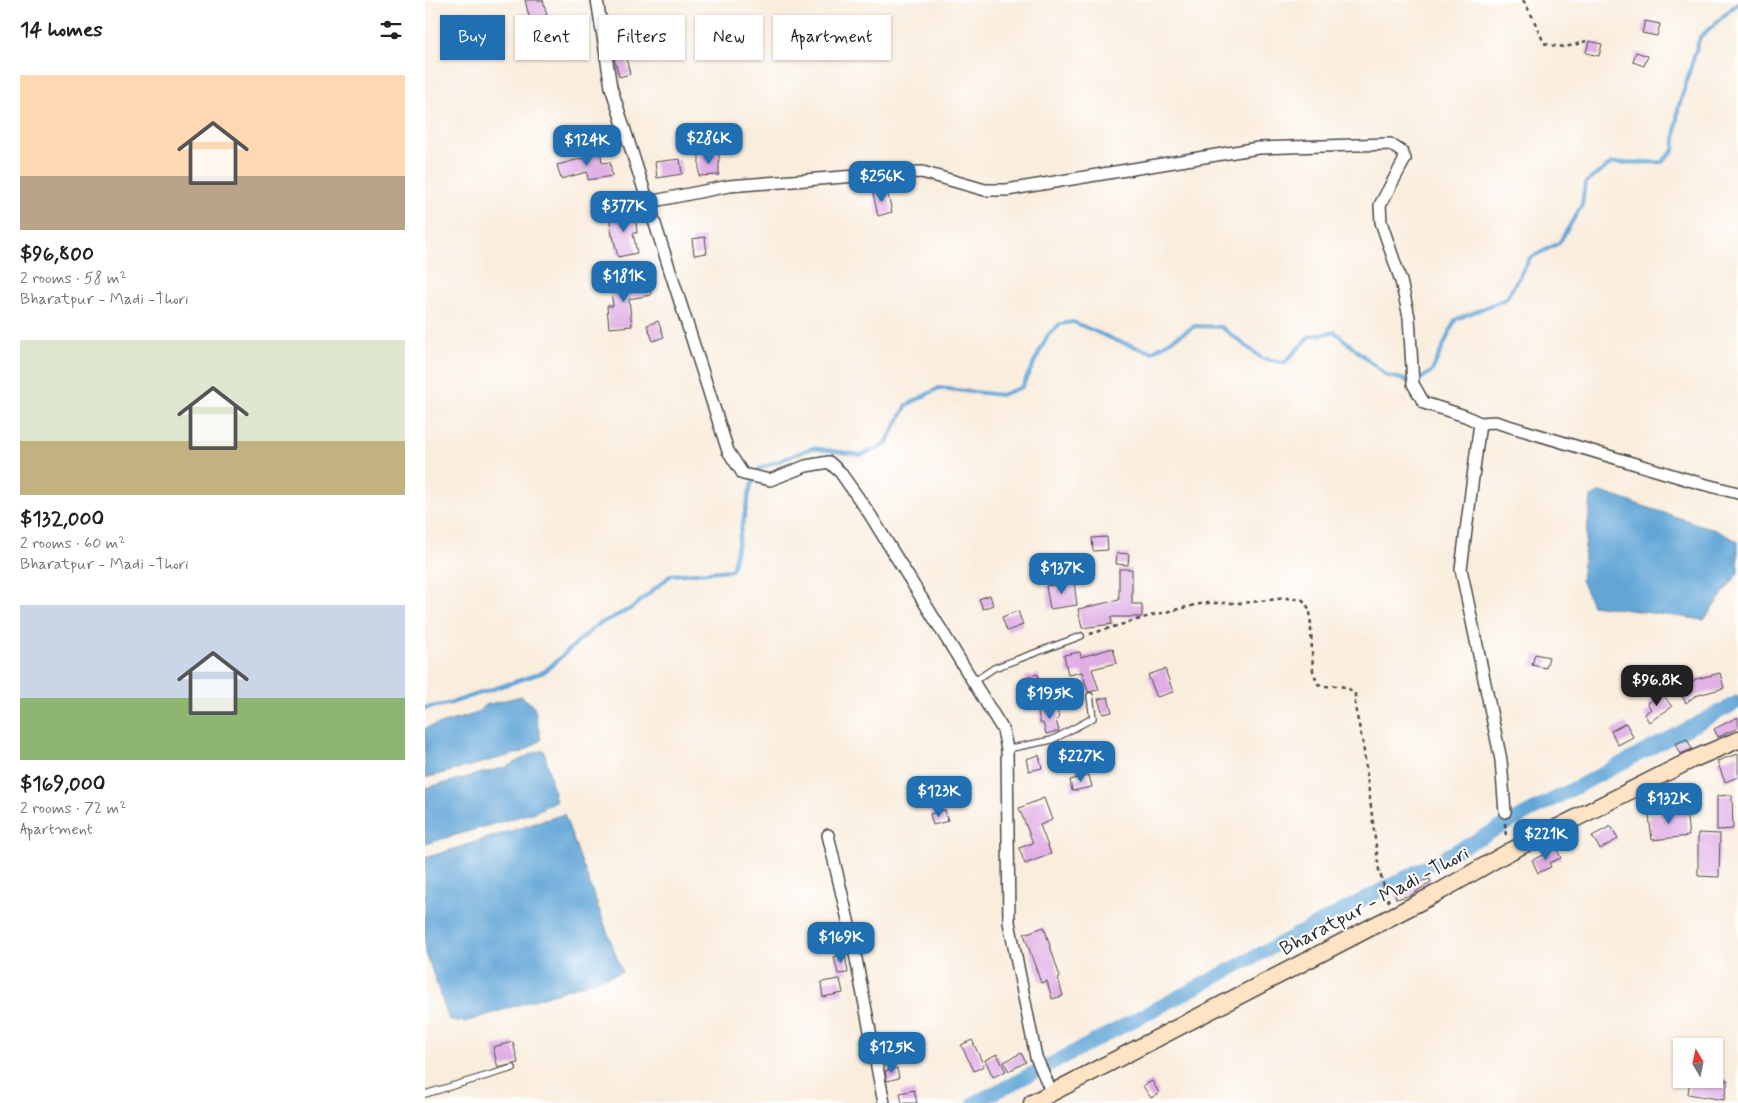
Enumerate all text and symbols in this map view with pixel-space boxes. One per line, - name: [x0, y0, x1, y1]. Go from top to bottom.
- chip: Buy: [440, 15, 505, 60]
- chip: Rent: [515, 15, 589, 60]
- chip: Filters: [599, 15, 685, 60]
- chip: New: [695, 15, 763, 60]
- chip: Apartment: [773, 15, 891, 60]
- text: 14 homes: [20, 16, 103, 44]
- icon: filters: [377, 16, 405, 44]
- icon: home: [168, 108, 258, 198]
- pin: $286K: [674, 122, 744, 165]
- pin: $124K: [552, 124, 622, 167]
- text: $286K: [687, 128, 731, 149]
- text: $124K: [564, 130, 610, 151]
- pin: $256K: [847, 160, 917, 203]
- text: $256K: [860, 166, 904, 187]
- pin: $377K: [589, 190, 659, 233]
- text: $377K: [602, 196, 646, 217]
- text: $96,800: [20, 240, 94, 268]
- pin: $181K: [589, 260, 659, 303]
- text: $181K: [603, 266, 645, 287]
- text: 2 rooms · 58 m²: [20, 268, 126, 289]
- text: Bharatpur - Madi -Thori: [20, 289, 189, 310]
- icon: home: [168, 373, 258, 463]
- text: $132,000: [20, 505, 104, 533]
- text: 2 rooms · 60 m²: [20, 533, 125, 554]
- pin: $137K: [1027, 552, 1097, 595]
- text: Bharatpur - Madi -Thori: [20, 554, 189, 575]
- text: $137K: [1040, 558, 1084, 579]
- icon: home: [168, 638, 258, 728]
- pin: $96.8K: [1616, 664, 1698, 707]
- text: $96.8K: [1632, 670, 1682, 691]
- pin: $195K: [1015, 678, 1085, 720]
- text: $195K: [1027, 683, 1073, 704]
- pin: $227K: [1046, 740, 1116, 783]
- text: $227K: [1058, 746, 1104, 767]
- text: $169,000: [20, 770, 105, 798]
- pin: $123K: [904, 776, 974, 818]
- text: $123K: [918, 781, 960, 802]
- pin: $132K: [1634, 782, 1704, 825]
- text: $132K: [1647, 788, 1691, 809]
- text: 2 rooms · 72 m²: [20, 798, 126, 819]
- pin: $221K: [1511, 818, 1581, 861]
- text: Apartment: [20, 819, 93, 840]
- text: $221K: [1524, 824, 1568, 845]
- street label: Bharatpur - Madi -Thori: [1275, 840, 1474, 963]
- pin: $169K: [806, 922, 876, 964]
- text: $169K: [818, 927, 864, 948]
- pin: $125K: [857, 1032, 927, 1074]
- text: $125K: [869, 1037, 915, 1058]
- north arrow: [1673, 1038, 1723, 1088]
- map controls: [1673, 1038, 1723, 1088]

